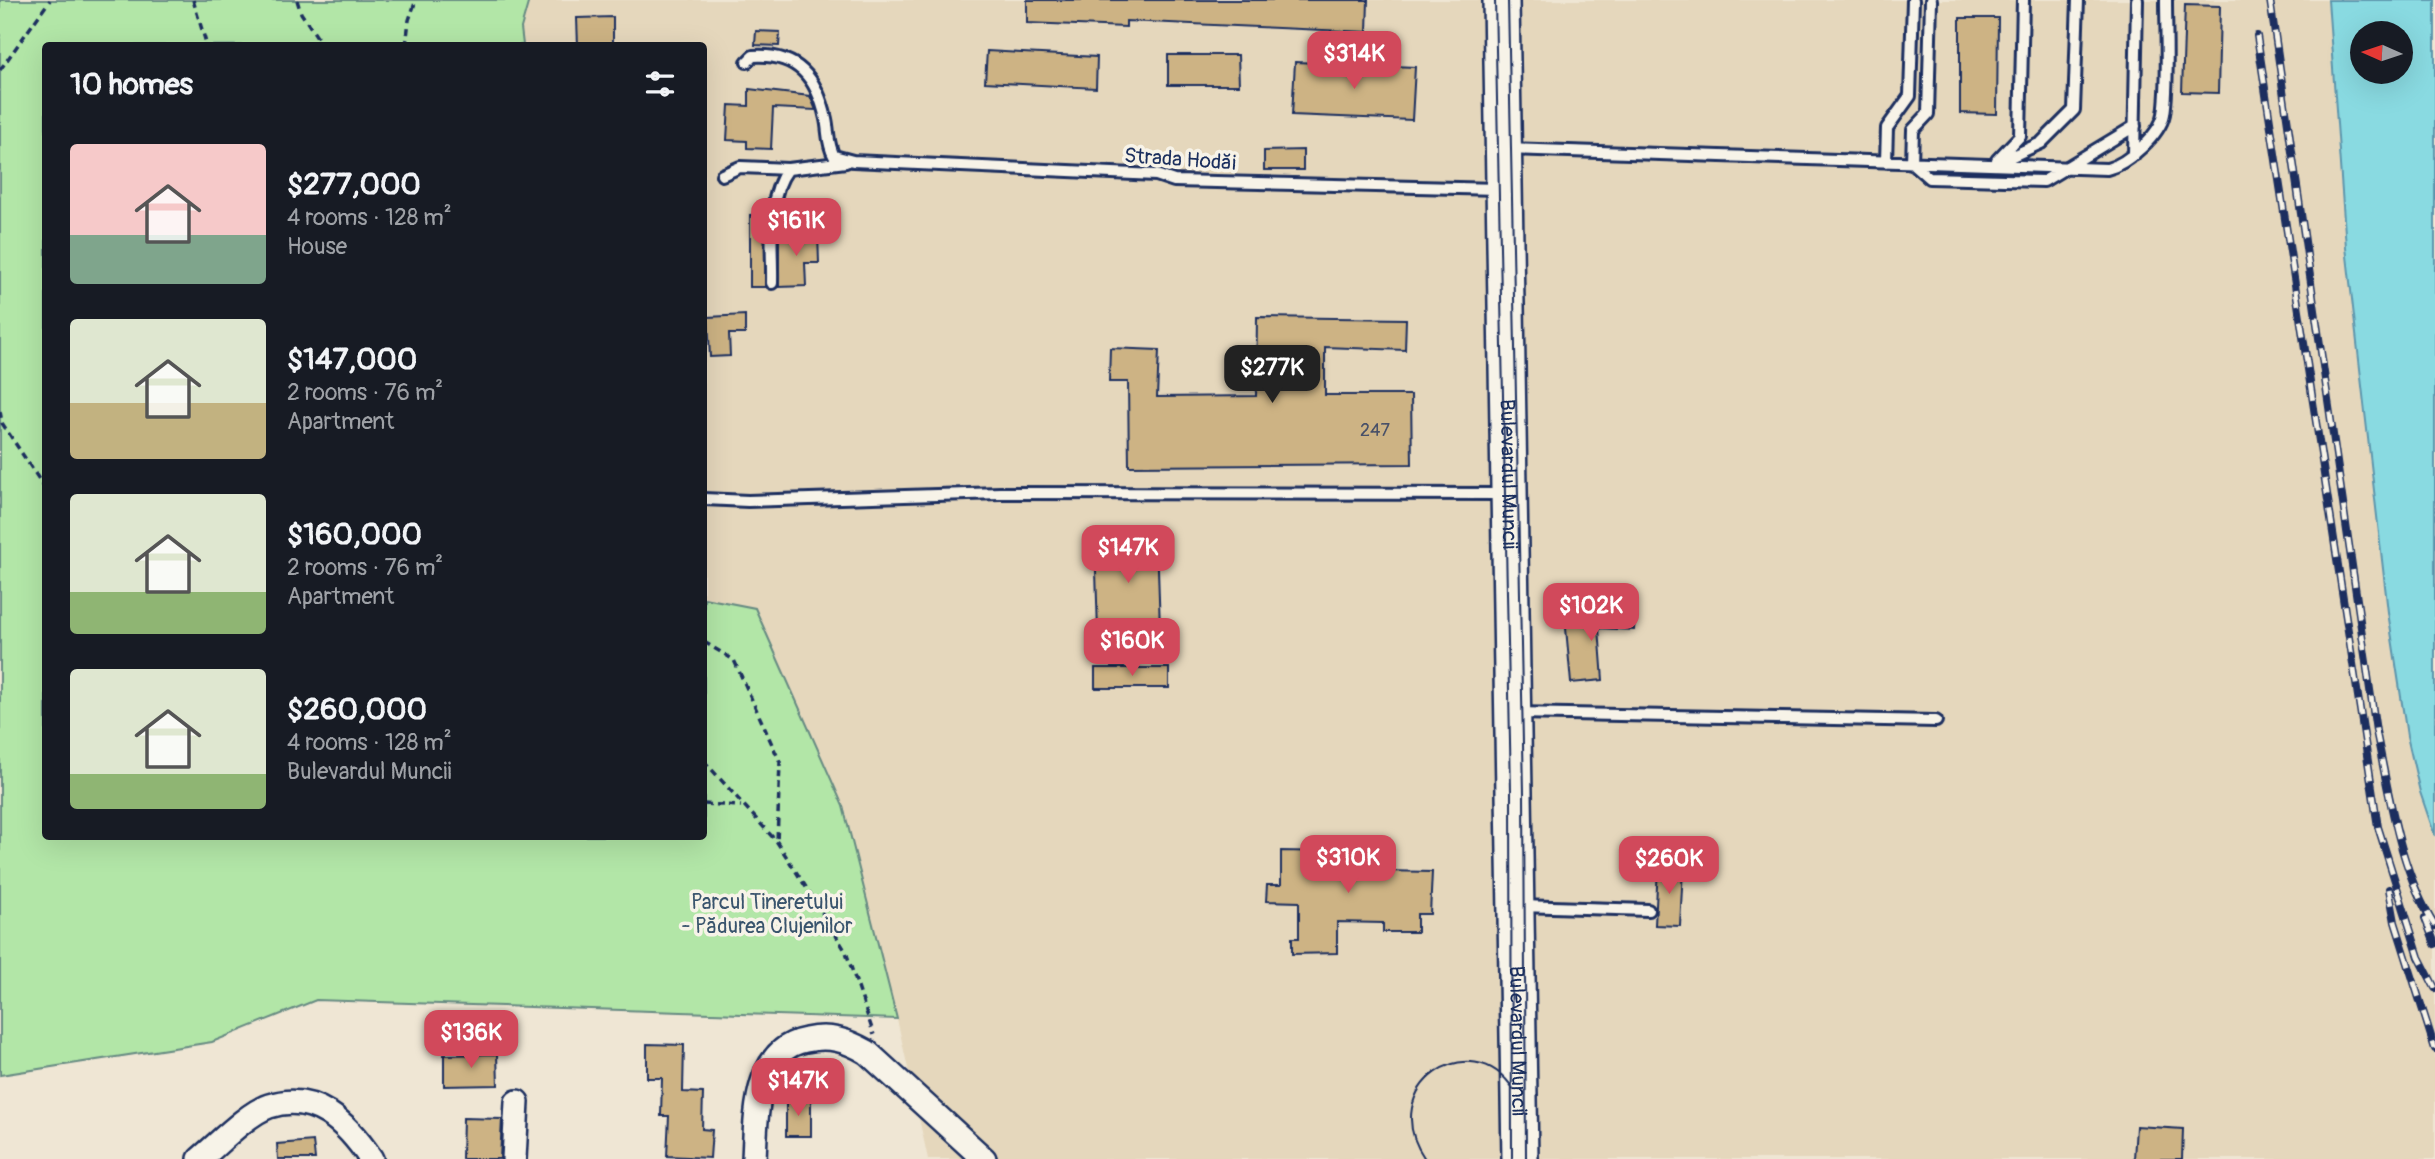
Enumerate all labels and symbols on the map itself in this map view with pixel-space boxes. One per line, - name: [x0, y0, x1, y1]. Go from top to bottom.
- north arrow: [2350, 21, 2413, 84]
- pin: $314K: [1305, 32, 1403, 91]
- street label: Strada Hodăi: [1123, 142, 1237, 177]
- pin: $161K: [747, 198, 845, 258]
- pin: $277K: [1223, 346, 1321, 405]
- street label: Bulevardul Muncii: [1494, 399, 1523, 550]
- house number: 247: [1360, 419, 1390, 442]
- pin: $147K: [1079, 526, 1177, 585]
- pin: $102K: [1542, 584, 1640, 643]
- pin: $160K: [1083, 618, 1181, 678]
- pin: $310K: [1299, 836, 1397, 895]
- pin: $260K: [1620, 836, 1718, 896]
- park label: Parcul Tineretului - Pădurea Clujenilor: [681, 889, 853, 940]
- street label: Bulevardul Muncii: [1503, 965, 1532, 1116]
- pin: $136K: [422, 1010, 520, 1070]
- pin: $147K: [749, 1058, 847, 1118]

